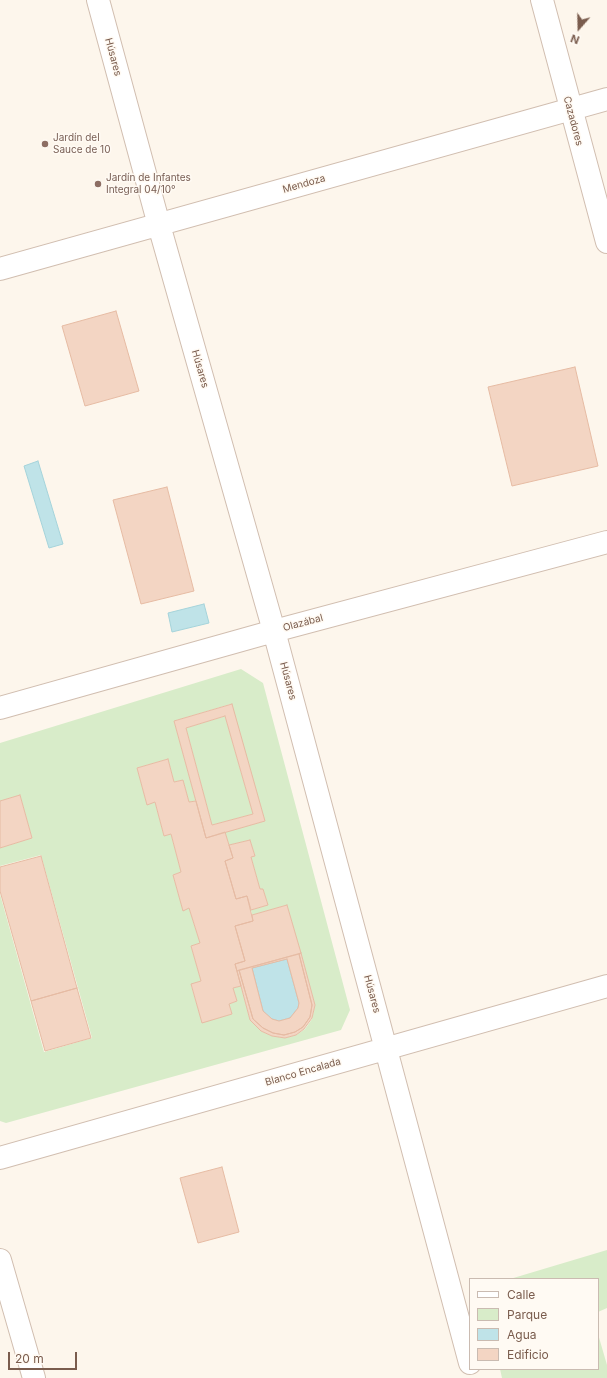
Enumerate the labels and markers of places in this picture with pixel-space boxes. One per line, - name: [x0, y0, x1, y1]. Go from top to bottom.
- place label: Jardín del Sauce de 10: [53, 132, 110, 156]
- marker: Jardín del Sauce de 10: [40, 139, 50, 149]
- place label: Jardín de Infantes Integral 04/10°: [106, 172, 191, 196]
- marker: Jardín de Infantes Integral 04/10°: [93, 179, 103, 189]

